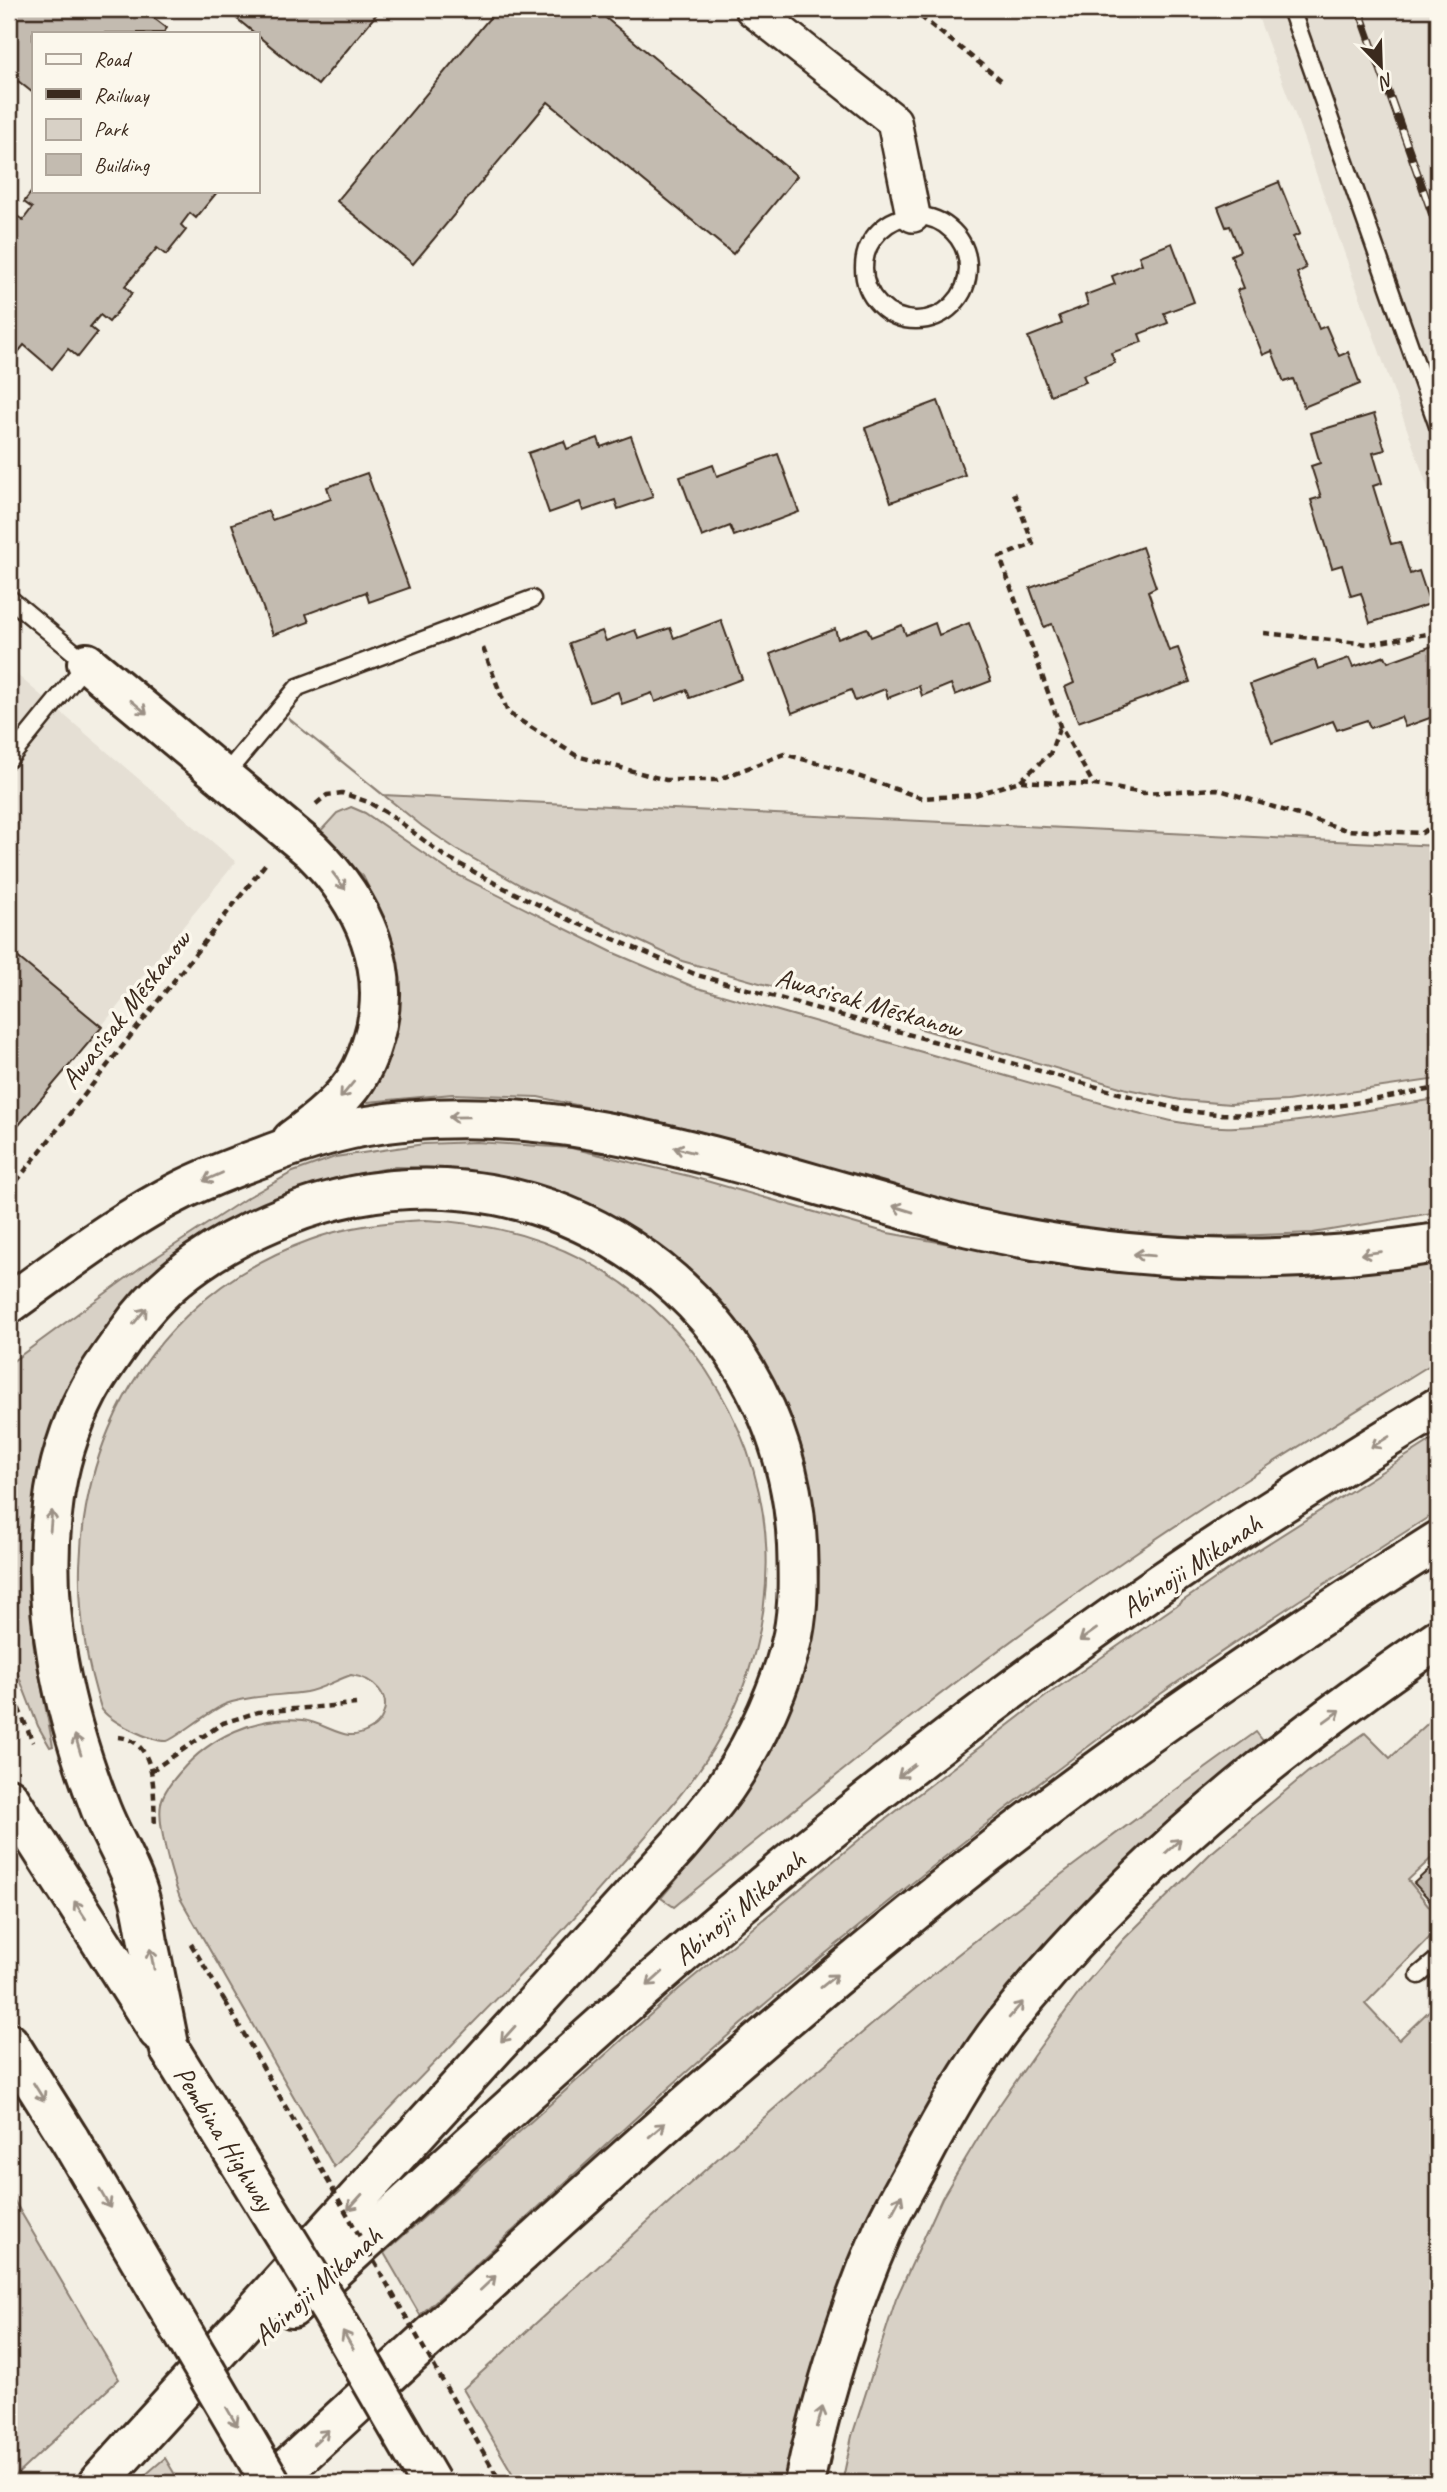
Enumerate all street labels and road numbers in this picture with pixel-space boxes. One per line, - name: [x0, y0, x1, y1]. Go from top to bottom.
- street label: Awasisak Mēskanow: [53, 921, 200, 1096]
- street label: Awasisak Mēskanow: [772, 959, 968, 1046]
- street label: Abinojii Mikanah: [1115, 1506, 1268, 1625]
- street label: Abinojii Mikanah: [666, 1842, 813, 1973]
- street label: Pembina Highway: [166, 2059, 284, 2219]
- street label: Abinojii Mikanah: [246, 2218, 389, 2352]

